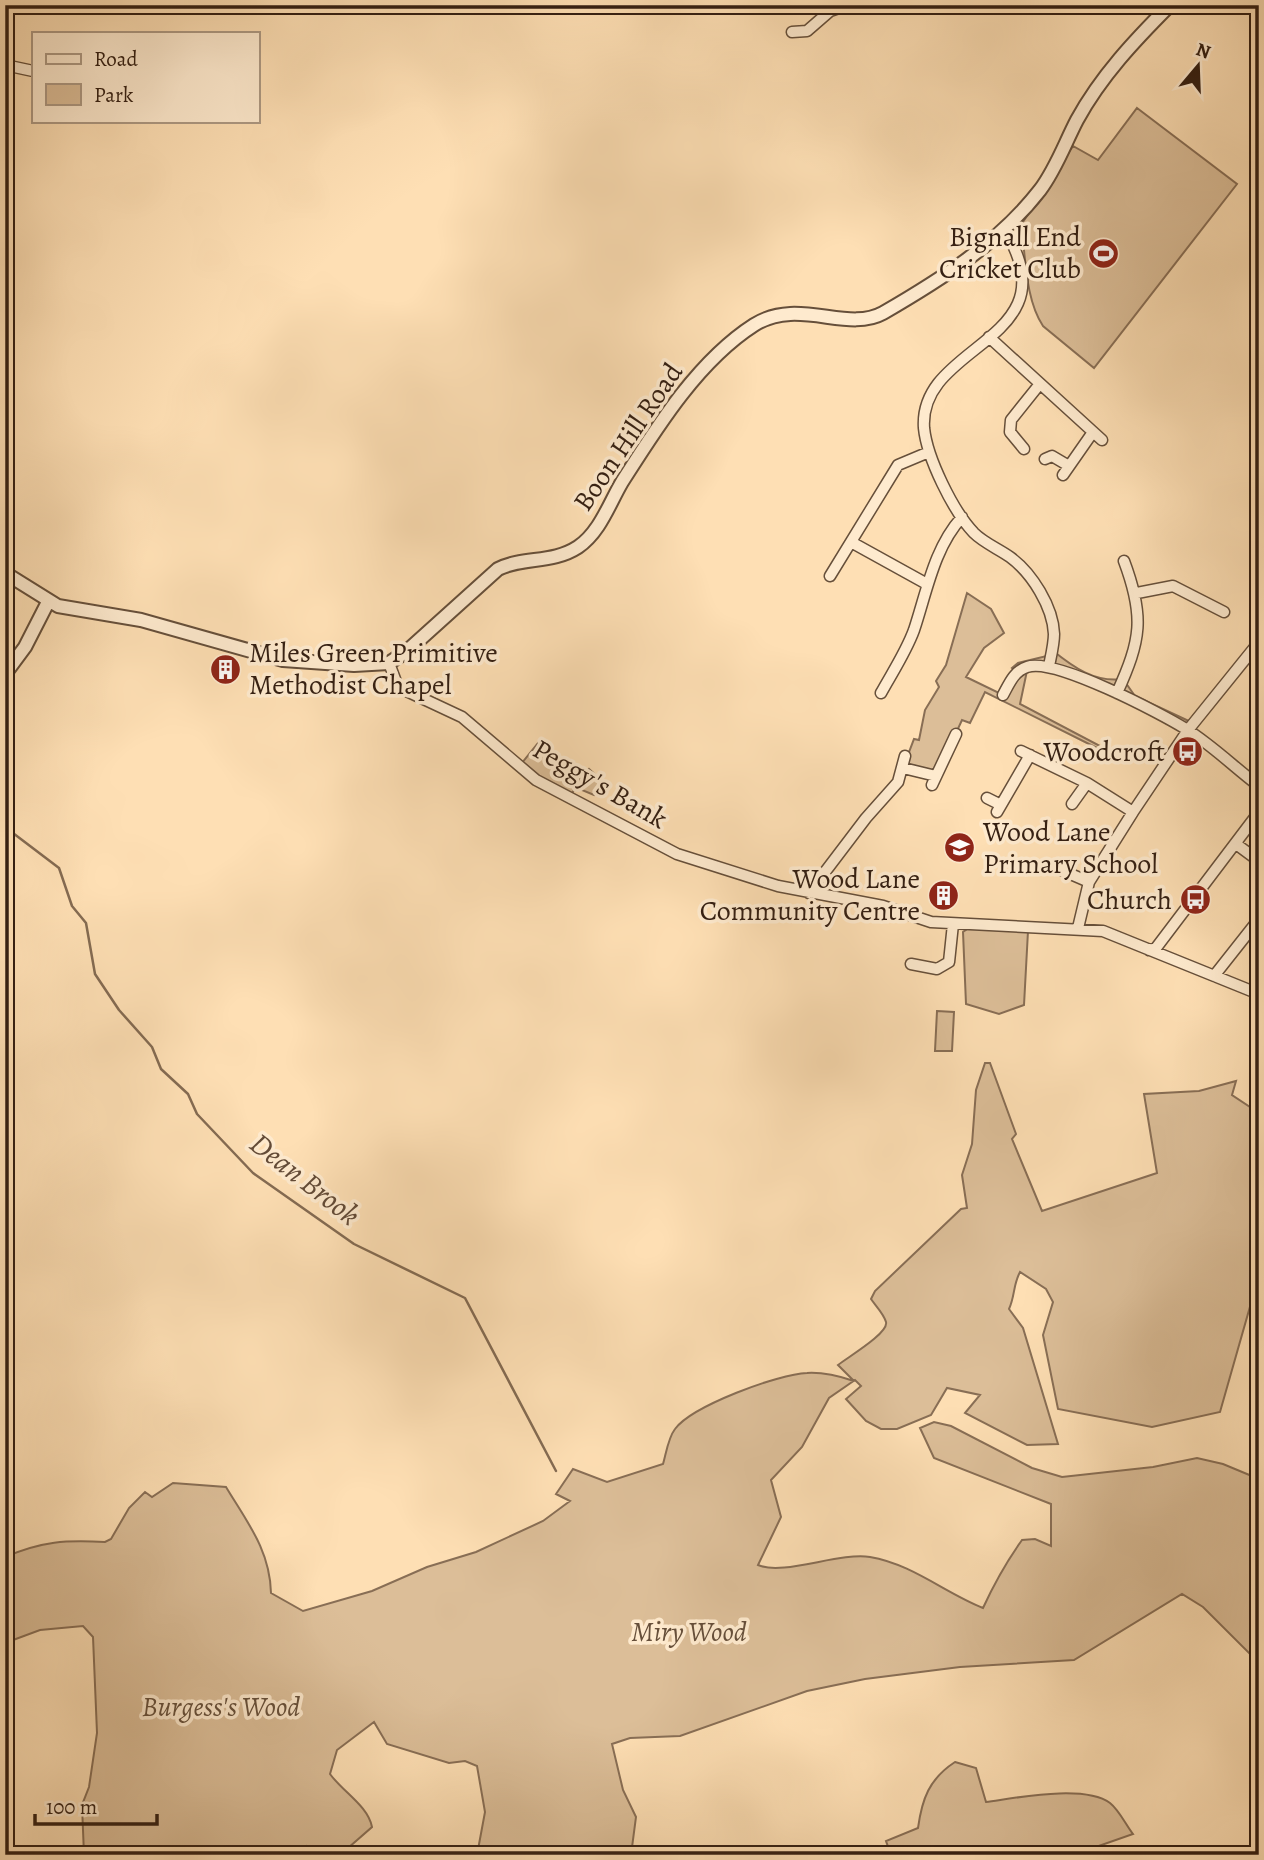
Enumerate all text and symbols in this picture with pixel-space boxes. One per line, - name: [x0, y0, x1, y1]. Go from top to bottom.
- legend: [32, 32, 259, 122]
- north arrow: [1162, 32, 1232, 102]
- text: N: [1192, 36, 1214, 65]
- text: Road: [94, 45, 138, 73]
- text: Park: [94, 81, 134, 109]
- place label: Bignall End Cricket Club: [939, 218, 1082, 288]
- sports icon: Bignall End Cricket Club: [1087, 236, 1121, 270]
- street label: Boon Hill Road: [564, 355, 692, 519]
- place label: Miles Green Primitive Methodist Chapel: [249, 634, 498, 704]
- building icon: Miles Green Primitive Methodist Chapel: [209, 652, 243, 686]
- street label: Peggy's Bank: [526, 730, 674, 838]
- place label: Woodcroft: [1043, 733, 1165, 771]
- bus stop icon: Woodcroft: [1171, 735, 1205, 769]
- place label: Wood Lane Primary School: [982, 813, 1158, 883]
- school or university icon: Wood Lane Primary School: [943, 831, 977, 865]
- place label: Wood Lane Community Centre: [700, 860, 920, 930]
- building icon: Wood Lane Community Centre: [926, 878, 960, 912]
- place label: Church: [1087, 881, 1172, 919]
- bus stop icon: Church: [1178, 883, 1212, 917]
- water label: Dean Brook: [242, 1123, 368, 1235]
- park label: Miry Wood: [631, 1613, 747, 1651]
- park label: Burgess's Wood: [142, 1688, 300, 1726]
- scale bar: [35, 1783, 158, 1827]
- text: 100 m: [46, 1793, 97, 1821]

